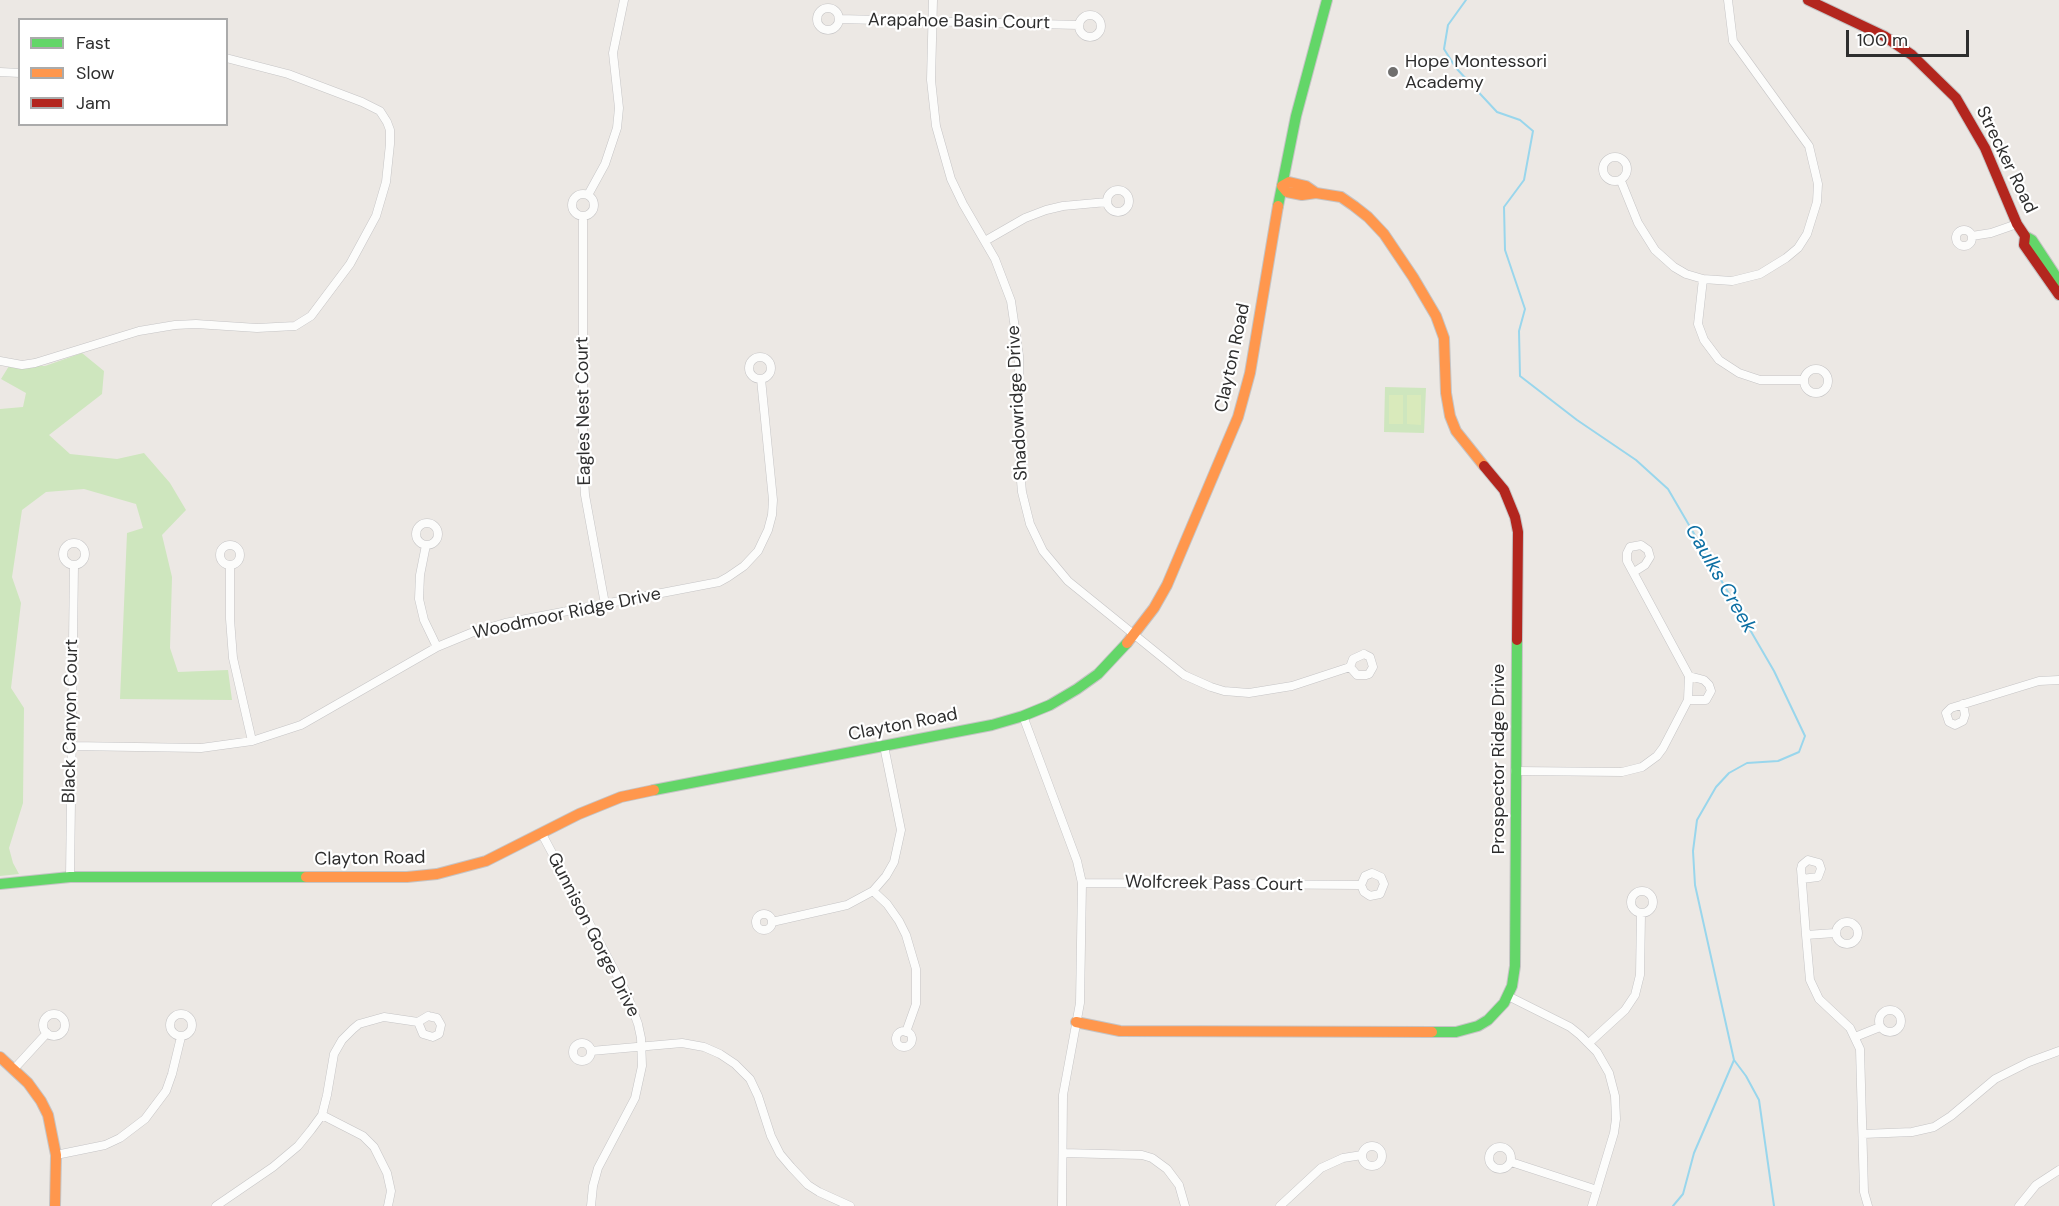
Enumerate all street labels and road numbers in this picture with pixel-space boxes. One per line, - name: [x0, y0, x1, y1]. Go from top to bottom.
- street label: Arapahoe Basin Court: [868, 10, 1050, 34]
- street label: Strecker Road: [1971, 103, 2041, 217]
- street label: Clayton Road: [1211, 301, 1255, 415]
- street label: Shadowridge Drive: [1003, 325, 1033, 481]
- street label: Eagles Nest Court: [572, 336, 596, 486]
- street label: Woodmoor Ridge Drive: [471, 584, 663, 644]
- street label: Black Canyon Court: [59, 639, 83, 803]
- street label: Prospector Ridge Drive: [1488, 664, 1510, 854]
- street label: Clayton Road: [846, 704, 960, 746]
- street label: Clayton Road: [314, 847, 426, 871]
- street label: Gunnison Gorge Drive: [542, 849, 644, 1021]
- street label: Wolfcreek Pass Court: [1125, 872, 1303, 896]

